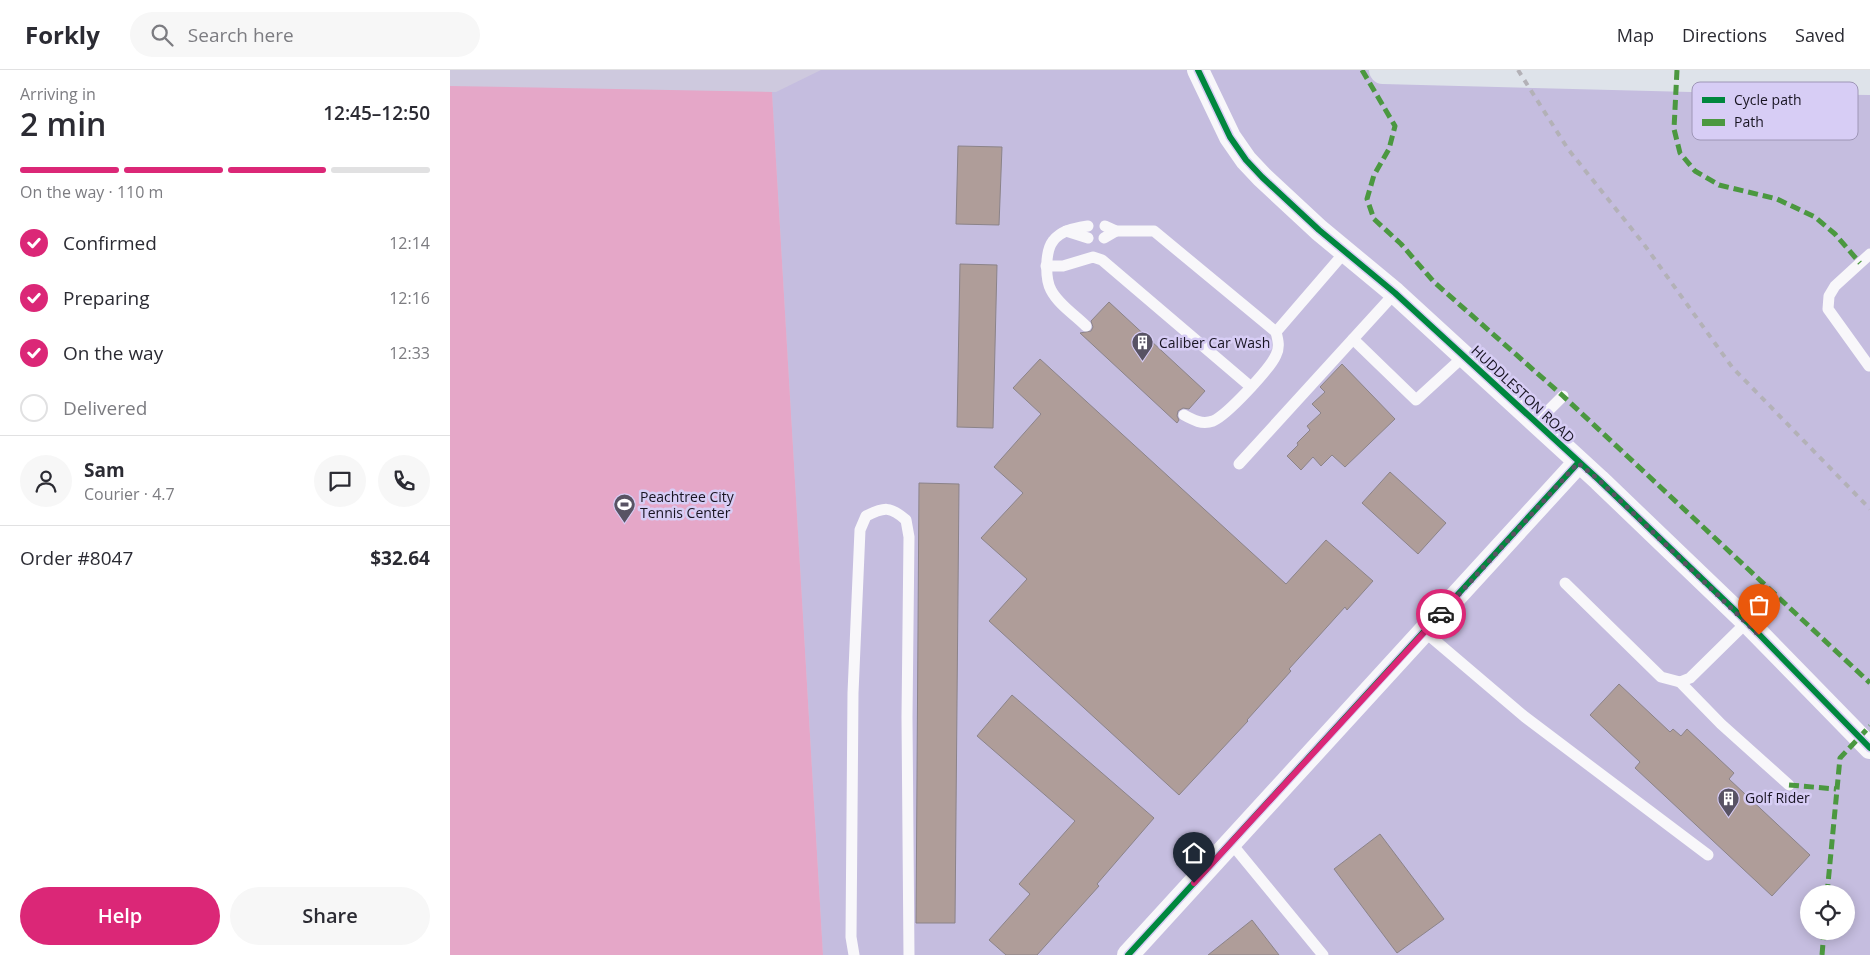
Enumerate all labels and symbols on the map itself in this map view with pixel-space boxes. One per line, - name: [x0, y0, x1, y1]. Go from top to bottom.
- legend: [1692, 82, 1858, 140]
- text: Cycle path: [1734, 90, 1802, 109]
- text: Path: [1734, 112, 1764, 131]
- building icon: Caliber Car Wash: [1131, 331, 1155, 362]
- place label: Caliber Car Wash: [1159, 333, 1270, 352]
- street label: HUDDLESTON ROAD: [1468, 341, 1579, 447]
- place label: Peachtree City Tennis Center: [640, 487, 735, 522]
- sports icon: Peachtree City Tennis Center: [612, 493, 636, 524]
- pin: [1738, 584, 1780, 635]
- courier: [1416, 589, 1466, 639]
- building icon: Golf Rider: [1717, 786, 1741, 817]
- place label: Golf Rider: [1745, 788, 1810, 807]
- pin: [1173, 832, 1215, 883]

